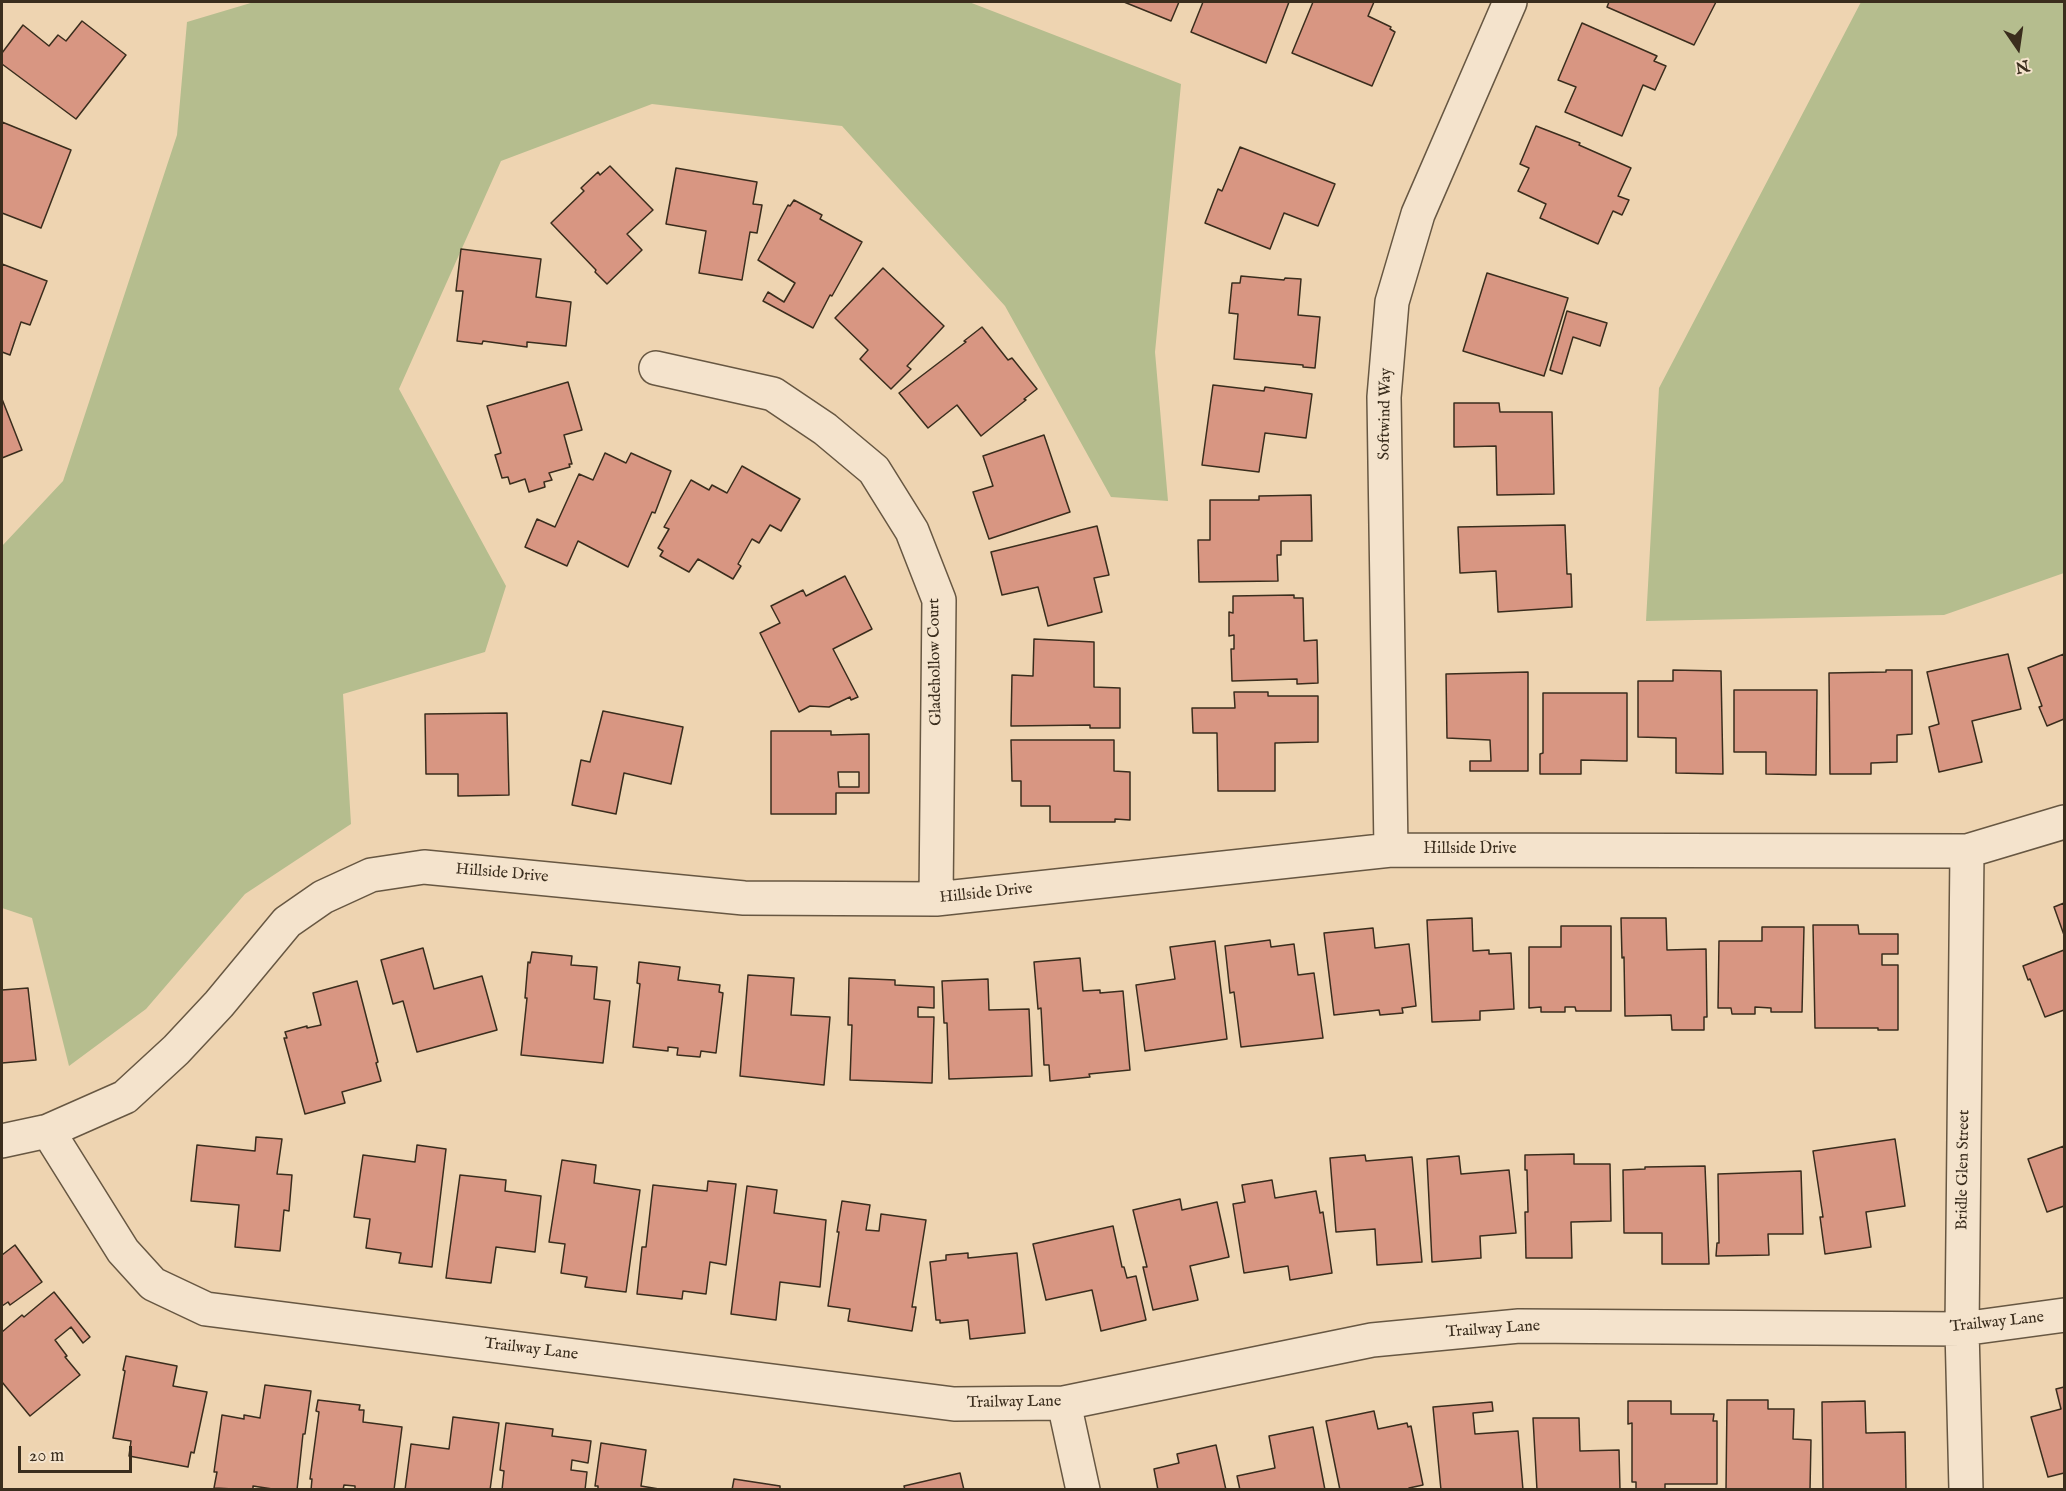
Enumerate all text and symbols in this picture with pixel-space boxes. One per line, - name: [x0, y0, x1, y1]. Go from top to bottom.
- north arrow: [1988, 18, 2048, 78]
- text: N: [2013, 54, 2031, 77]
- street label: Softwind Way: [1376, 368, 1396, 460]
- street label: Gladehollow Court: [925, 598, 947, 726]
- street label: Hillside Drive: [1423, 840, 1517, 860]
- street label: Hillside Drive: [455, 860, 549, 888]
- street label: Hillside Drive: [939, 880, 1033, 908]
- street label: Bridle Glen Street: [1953, 1110, 1975, 1230]
- street label: Trailway Lane: [1949, 1309, 2045, 1337]
- street label: Trailway Lane: [1445, 1317, 1541, 1343]
- street label: Trailway Lane: [483, 1335, 579, 1365]
- street label: Trailway Lane: [967, 1393, 1061, 1413]
- scale bar: [21, 1434, 135, 1472]
- text: 20 m: [29, 1445, 64, 1468]

